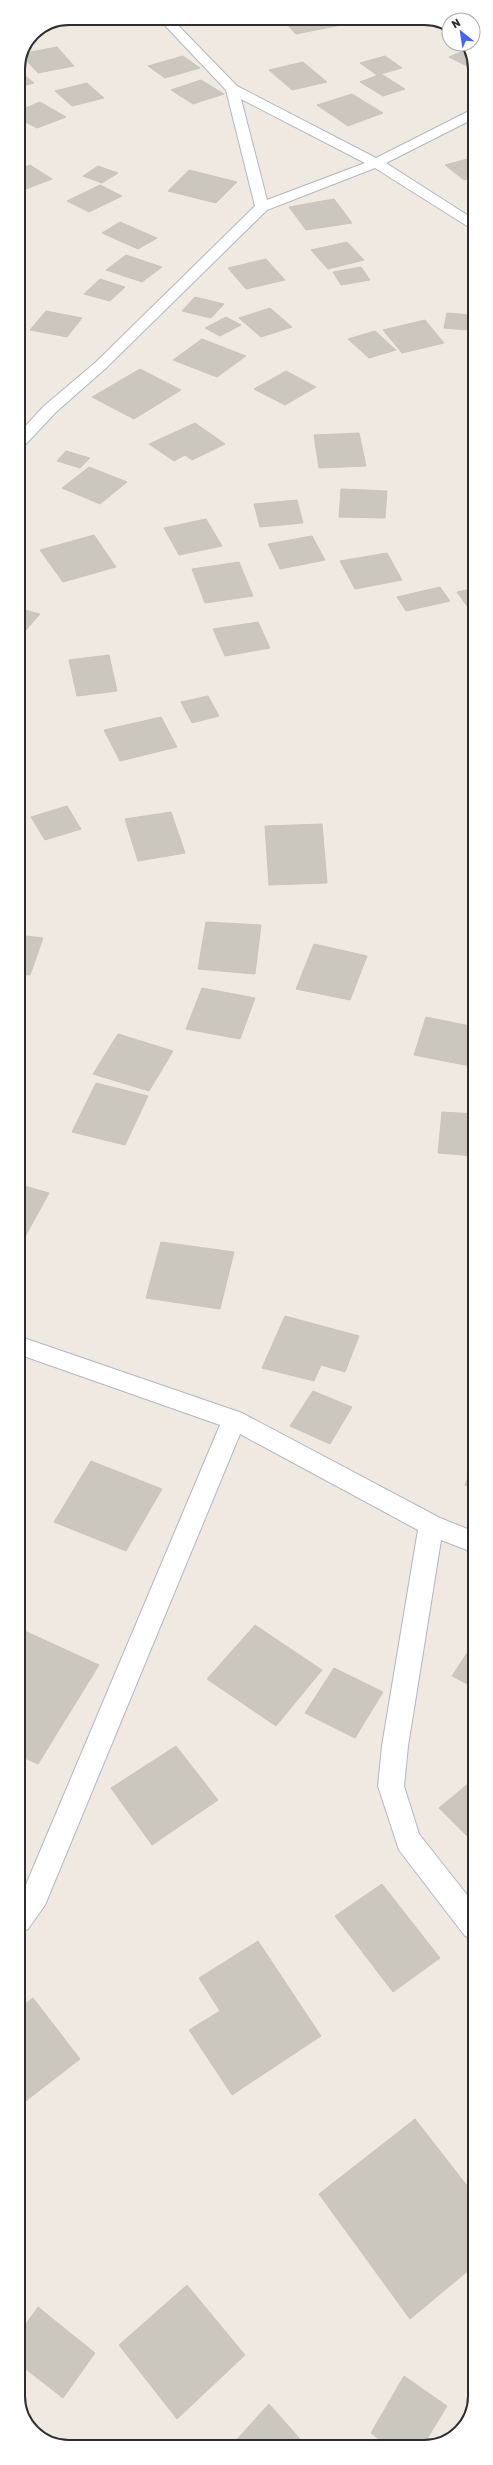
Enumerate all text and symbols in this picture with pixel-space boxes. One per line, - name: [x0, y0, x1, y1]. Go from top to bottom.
- north arrow: [441, 12, 481, 52]
- text: N: [450, 16, 463, 31]

